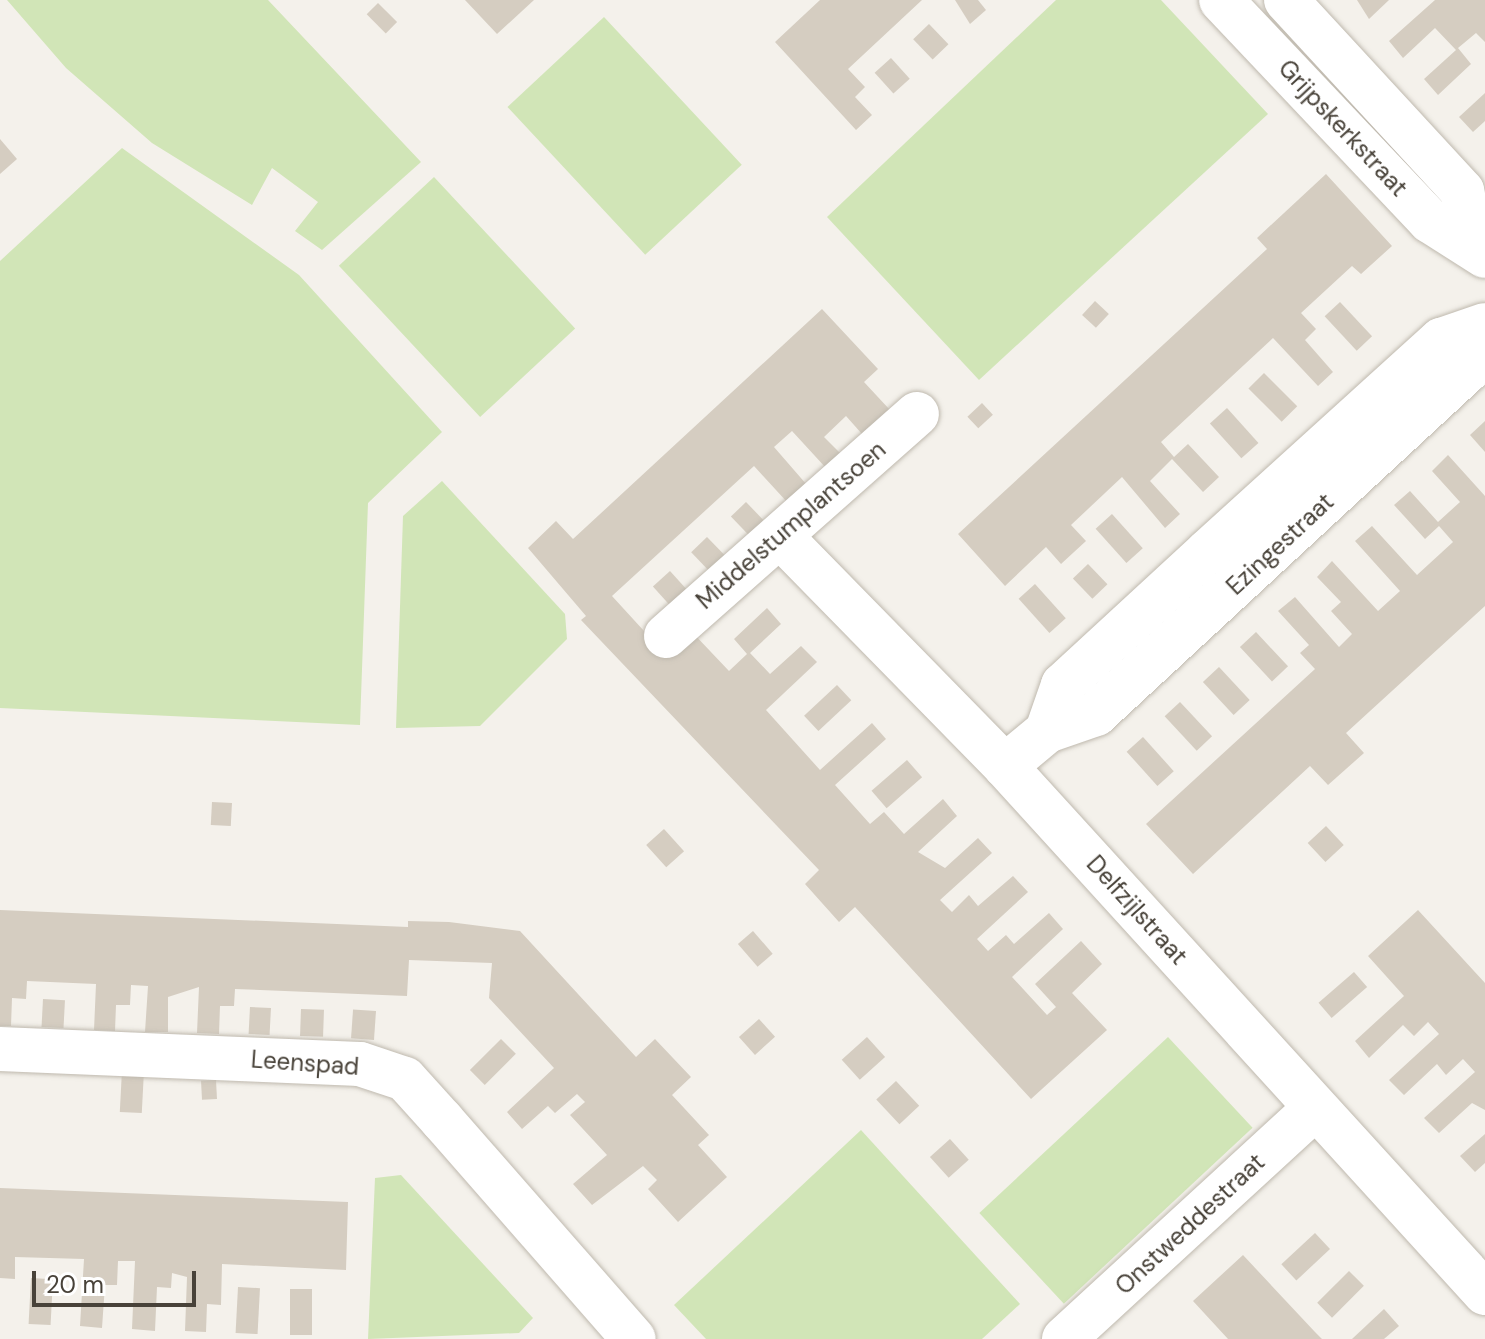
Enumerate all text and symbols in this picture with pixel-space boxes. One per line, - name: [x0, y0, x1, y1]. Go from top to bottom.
- street label: Grijpskerkstraat: [1272, 54, 1414, 202]
- street label: Middelstumplantsoen: [690, 435, 892, 615]
- street label: Ezingestraat: [1221, 487, 1339, 601]
- street label: Delfzijlstraat: [1081, 850, 1193, 970]
- street label: Leenspad: [250, 1045, 360, 1081]
- street label: Onstweddestraat: [1109, 1147, 1271, 1301]
- scale bar: [36, 1255, 200, 1305]
- text: 20 m: [46, 1269, 104, 1300]

